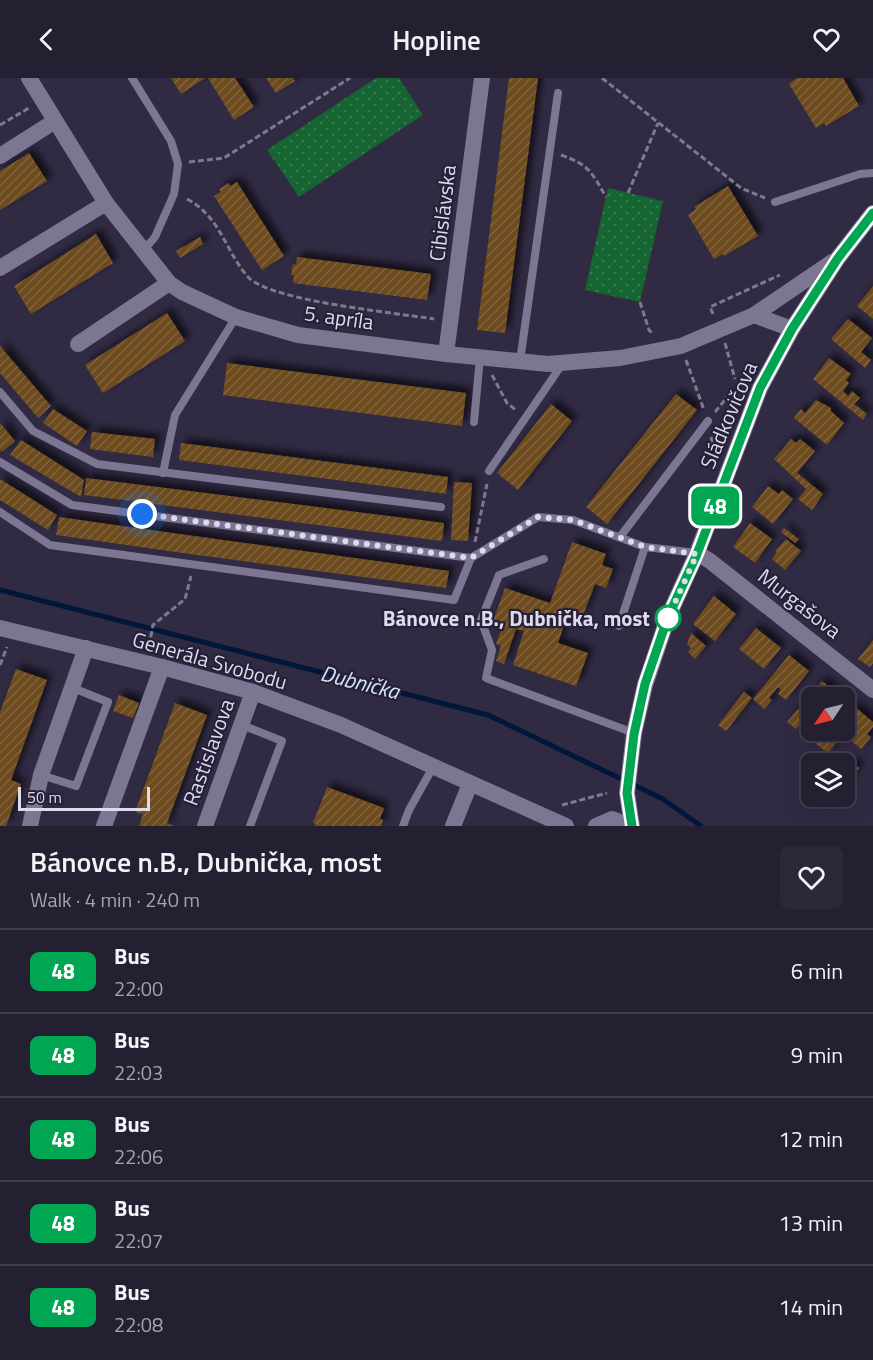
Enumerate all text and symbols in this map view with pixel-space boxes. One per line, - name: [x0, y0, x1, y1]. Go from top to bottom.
- text: Hopline: [392, 19, 481, 60]
- icon: back: [30, 23, 63, 56]
- icon: heart: [810, 23, 843, 56]
- street label: Cibislávska: [420, 162, 464, 263]
- street label: 5. apríla: [302, 296, 376, 338]
- street label: Sládkovičova: [691, 356, 765, 474]
- line badge: 48: [688, 486, 742, 526]
- text: 48: [703, 490, 727, 522]
- your location: [127, 499, 157, 529]
- street label: Murgašova: [751, 560, 849, 646]
- place label: Bánovce n.B., Dubnička, most: [383, 602, 650, 634]
- marker: Bánovce n.B., Dubnička, most: [655, 605, 681, 631]
- street label: Generála Svobodu: [129, 623, 291, 697]
- water label: Dubnička: [317, 656, 405, 709]
- north arrow: [801, 687, 855, 741]
- map controls: [801, 687, 855, 807]
- street label: Rastislavova: [174, 694, 242, 810]
- button: layers: [801, 753, 855, 807]
- scale bar: [18, 784, 150, 812]
- text: 50 m: [27, 785, 62, 809]
- text: Bánovce n.B., Dubnička, most: [30, 840, 382, 883]
- button: heart: [780, 846, 843, 909]
- text: Walk · 4 min · 240 m: [30, 884, 200, 915]
- text: Bus: [114, 939, 150, 973]
- text: 6 min: [791, 954, 843, 988]
- text: 48: [51, 955, 75, 987]
- text: 22:00: [114, 973, 163, 1004]
- text: Bus: [114, 1023, 150, 1057]
- text: 9 min: [791, 1038, 843, 1072]
- text: 48: [51, 1039, 75, 1071]
- text: 22:03: [114, 1057, 163, 1088]
- text: Bus: [114, 1107, 150, 1141]
- text: 12 min: [778, 1122, 843, 1156]
- text: 48: [51, 1123, 75, 1155]
- text: 22:06: [114, 1141, 163, 1172]
- text: Bus: [114, 1191, 150, 1225]
- text: 13 min: [778, 1206, 843, 1240]
- text: 48: [51, 1207, 75, 1239]
- text: 22:07: [114, 1225, 163, 1256]
- text: Bus: [114, 1275, 150, 1309]
- text: 14 min: [778, 1290, 843, 1324]
- text: 48: [51, 1291, 75, 1323]
- text: 22:08: [114, 1309, 163, 1340]

